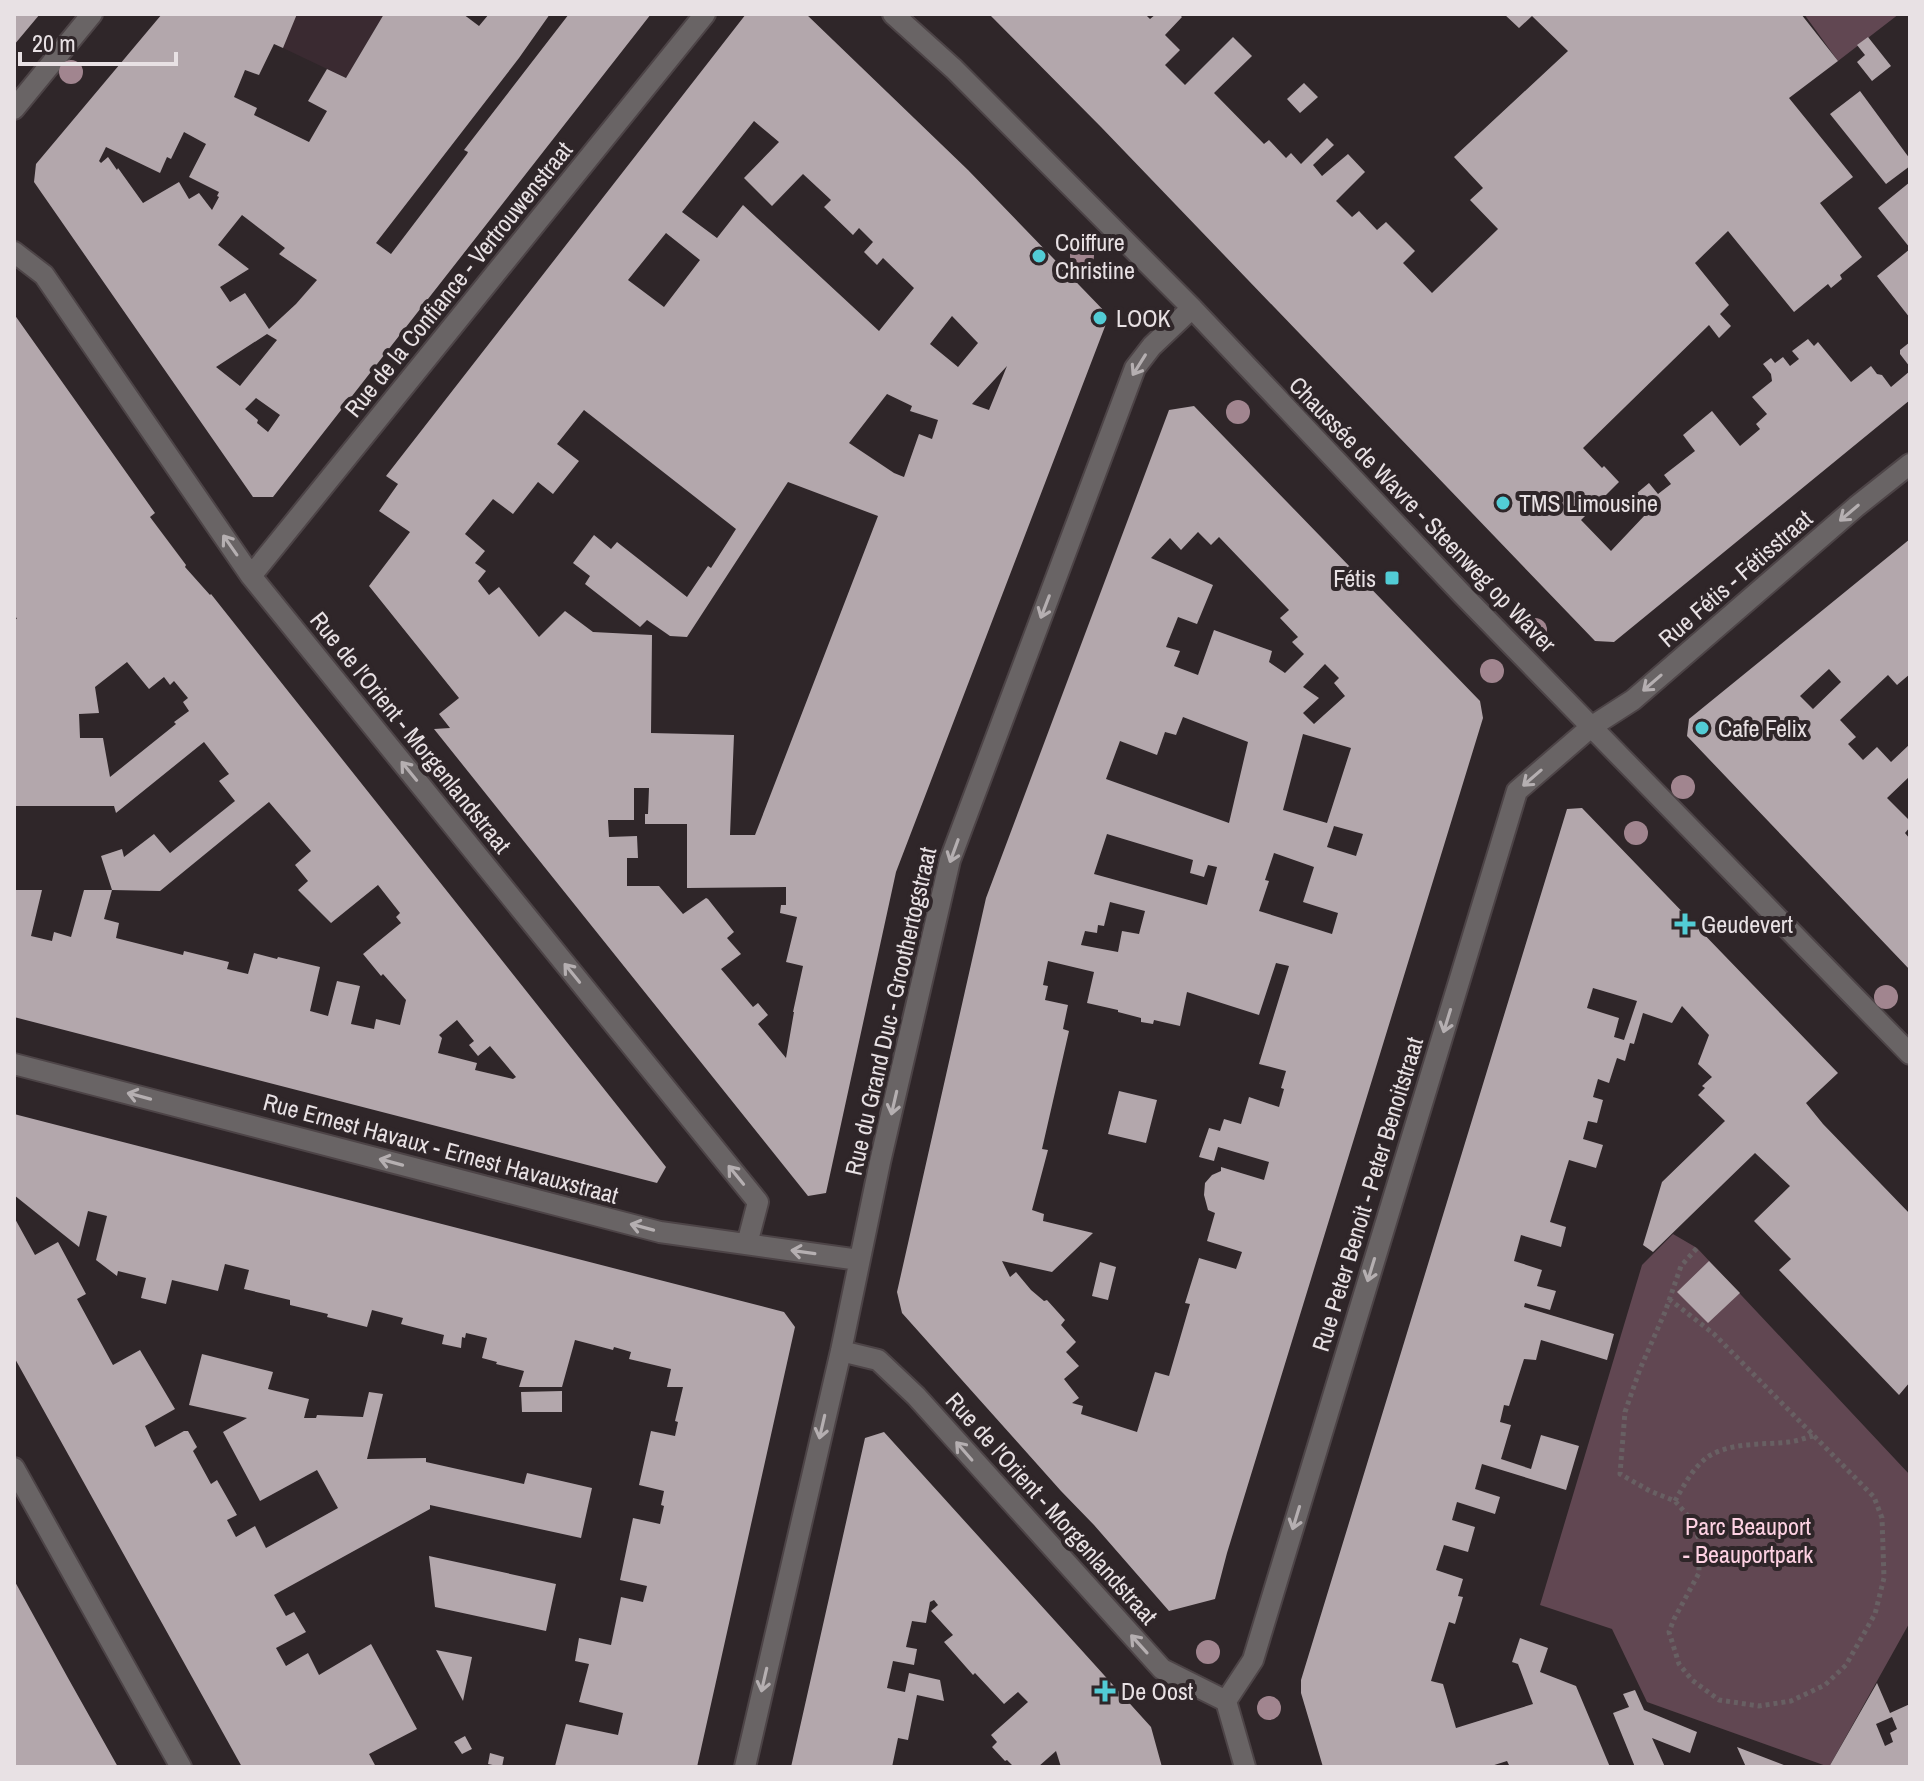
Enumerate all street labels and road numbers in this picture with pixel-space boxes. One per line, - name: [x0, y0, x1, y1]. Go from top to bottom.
- street label: Rue de la Confiance - Vertrouwenstraat: [337, 134, 580, 423]
- street label: Chaussée de Wavre - Steenweg op Waver: [1282, 369, 1564, 659]
- street label: Rue Fétis - Fétisstraat: [1651, 502, 1819, 654]
- street label: Rue de l'Orient - Morgenlandstraat: [303, 604, 519, 860]
- street label: Rue du Grand Duc - Groothertogstraat: [837, 843, 943, 1178]
- street label: Rue Peter Benoit - Peter Benoitstraat: [1304, 1032, 1430, 1355]
- street label: Rue Ernest Havaux - Ernest Havauxstraat: [260, 1085, 623, 1211]
- street label: Rue de l'Orient - Morgenlandstraat: [939, 1385, 1165, 1631]

